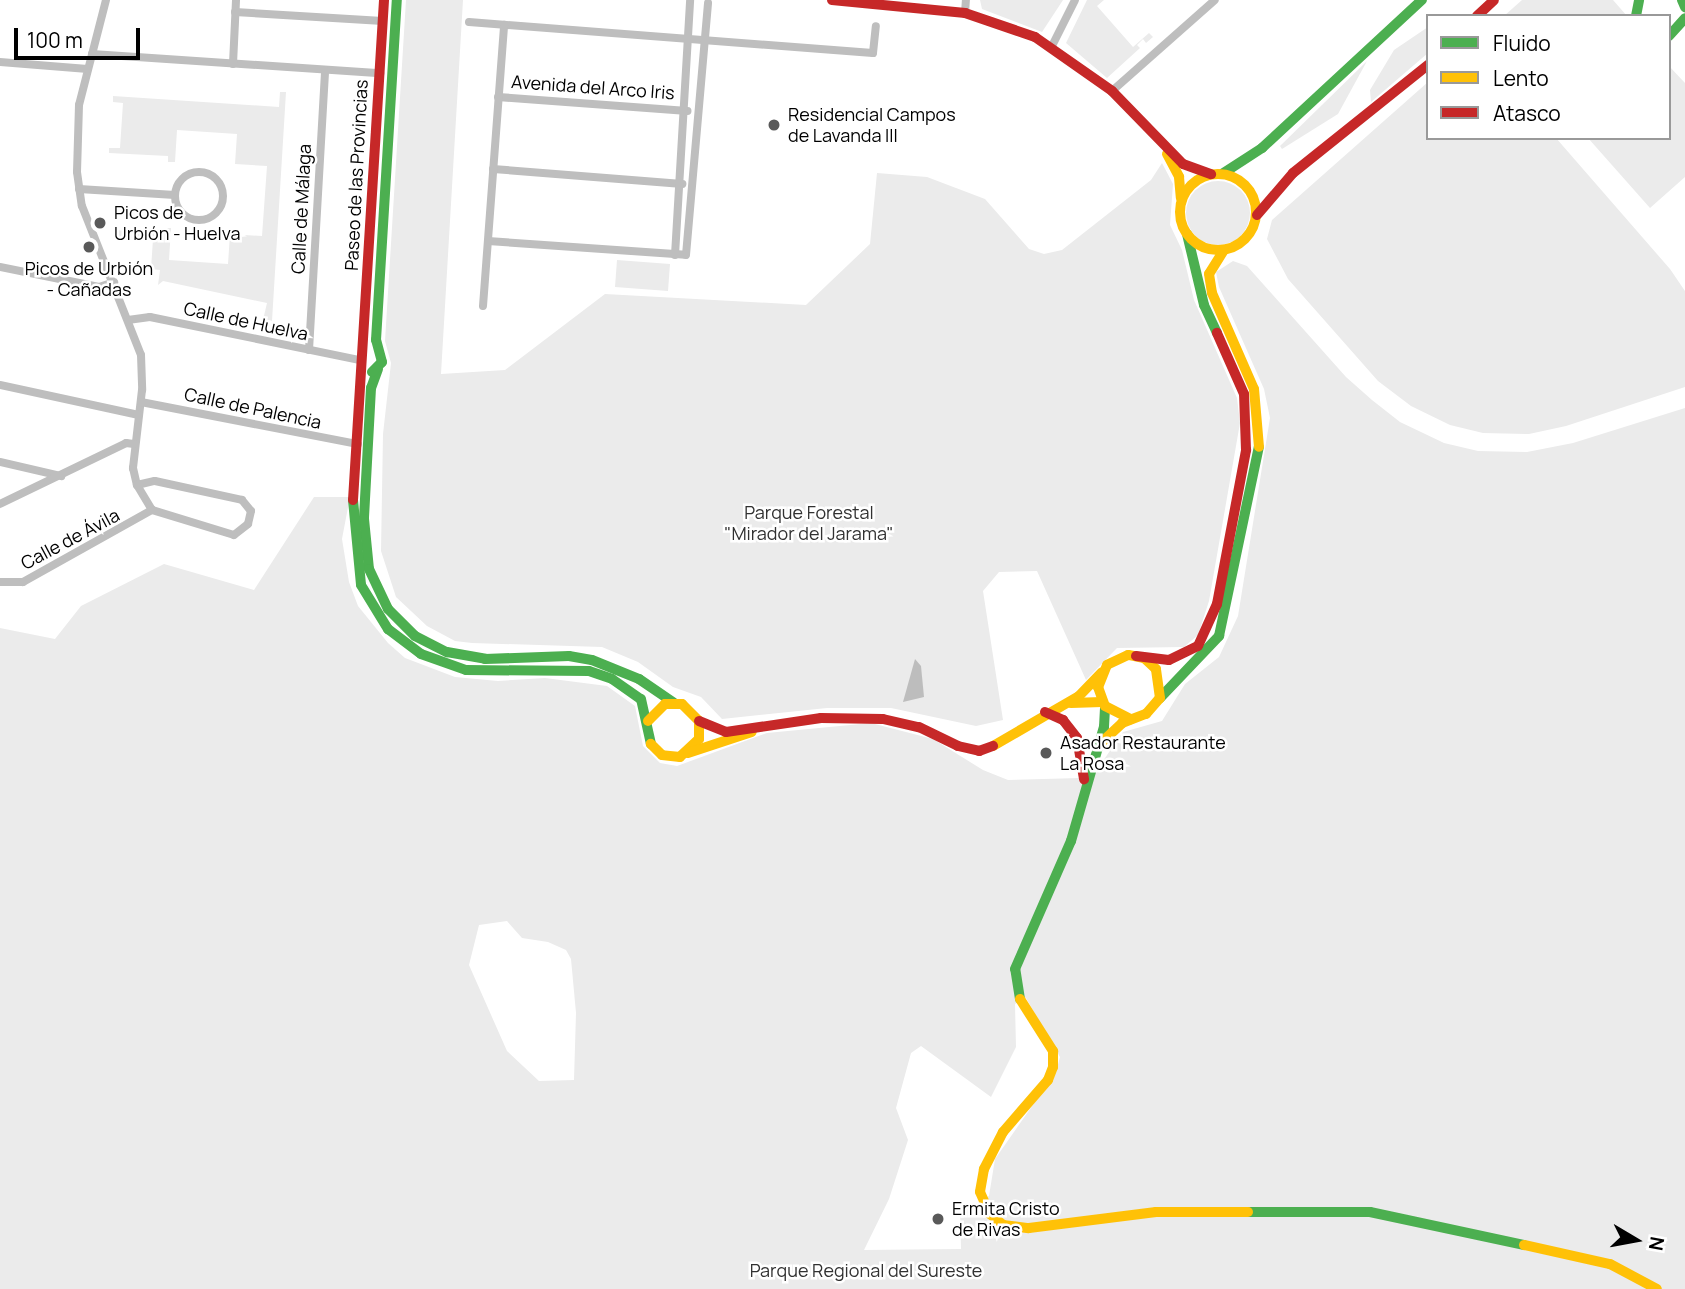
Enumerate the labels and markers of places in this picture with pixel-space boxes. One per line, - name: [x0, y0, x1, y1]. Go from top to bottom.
- place label: Residencial Campos de Lavanda III: [788, 104, 956, 146]
- marker: Residencial Campos de Lavanda III: [766, 117, 782, 133]
- place label: Picos de Urbión - Huelva: [114, 202, 240, 244]
- marker: Picos de Urbión - Huelva: [92, 215, 108, 231]
- marker: Picos de Urbión - Cañadas: [81, 239, 97, 255]
- place label: Picos de Urbión - Cañadas: [25, 258, 153, 300]
- place label: Asador Restaurante La Rosa: [1060, 732, 1226, 774]
- marker: Asador Restaurante La Rosa: [1038, 745, 1054, 761]
- place label: Ermita Cristo de Rivas: [952, 1198, 1060, 1240]
- marker: Ermita Cristo de Rivas: [930, 1211, 946, 1227]

